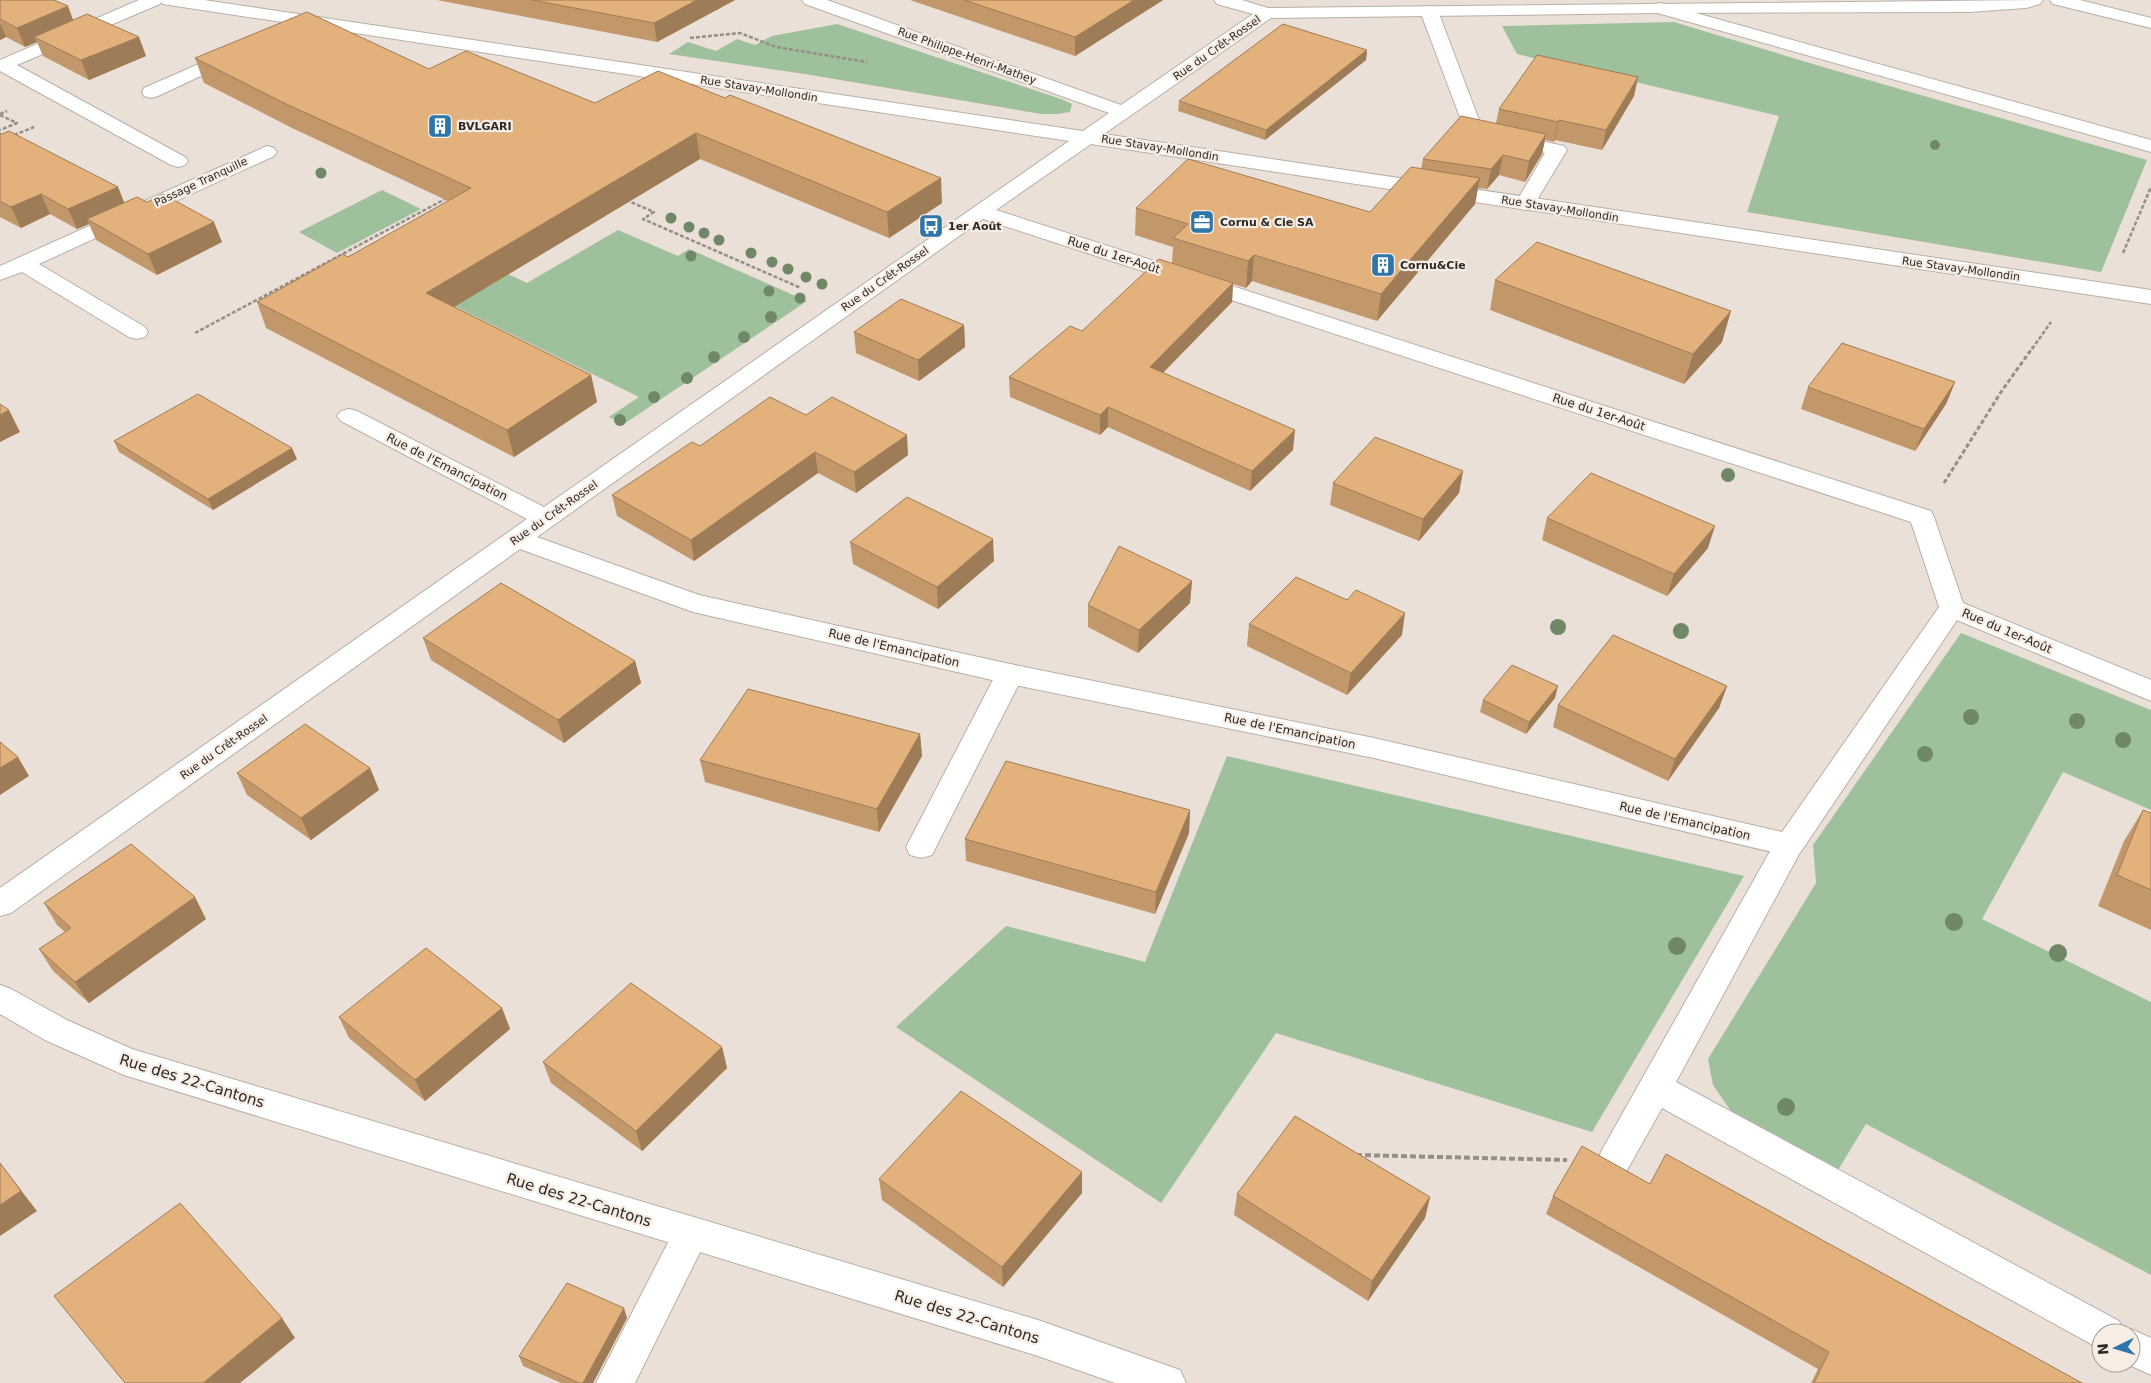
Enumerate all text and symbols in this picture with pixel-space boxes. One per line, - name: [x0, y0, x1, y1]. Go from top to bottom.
- street label: Rue du Crêt-Rossel: [1171, 13, 1263, 83]
- street label: Rue Philippe-Henri-Mathey: [896, 25, 1038, 87]
- street label: Rue Stavay-Mollondin: [699, 73, 819, 105]
- building icon: BVLGARI: [427, 113, 453, 139]
- place label: BVLGARI: [458, 120, 512, 133]
- street label: Rue Stavay-Mollondin: [1100, 132, 1220, 164]
- street label: Passage Tranquille: [152, 155, 250, 209]
- street label: Rue Stavay-Mollondin: [1500, 193, 1620, 225]
- office icon: Cornu & Cie SA: [1189, 209, 1215, 235]
- bus stop icon: 1er Août: [918, 213, 944, 239]
- place label: Cornu & Cie SA: [1220, 216, 1314, 229]
- place label: 1er Août: [948, 220, 1002, 233]
- street label: Rue du 1er-Août: [1066, 233, 1162, 277]
- street label: Rue du Crêt-Rossel: [839, 244, 931, 314]
- building icon: Cornu&Cie: [1370, 252, 1396, 278]
- street label: Rue Stavay-Mollondin: [1901, 254, 2021, 284]
- place label: Cornu&Cie: [1400, 259, 1466, 272]
- street label: Rue du 1er-Août: [1551, 390, 1647, 434]
- street label: Rue de l'Emancipation: [384, 430, 510, 504]
- street label: Rue du Crêt-Rossel: [508, 478, 600, 548]
- street label: Rue du 1er-Août: [1960, 606, 2054, 656]
- street label: Rue de l'Emancipation: [827, 626, 961, 670]
- street label: Rue de l'Emancipation: [1223, 710, 1357, 752]
- street label: Rue du Crêt-Rossel: [178, 712, 270, 782]
- street label: Rue de l'Emancipation: [1618, 799, 1752, 843]
- street label: Rue des 22-Cantons: [117, 1050, 267, 1112]
- street label: Rue des 22-Cantons: [504, 1169, 654, 1231]
- street label: Rue des 22-Cantons: [892, 1286, 1042, 1348]
- north arrow: [2091, 1323, 2141, 1373]
- text: N: [2095, 1343, 2112, 1356]

